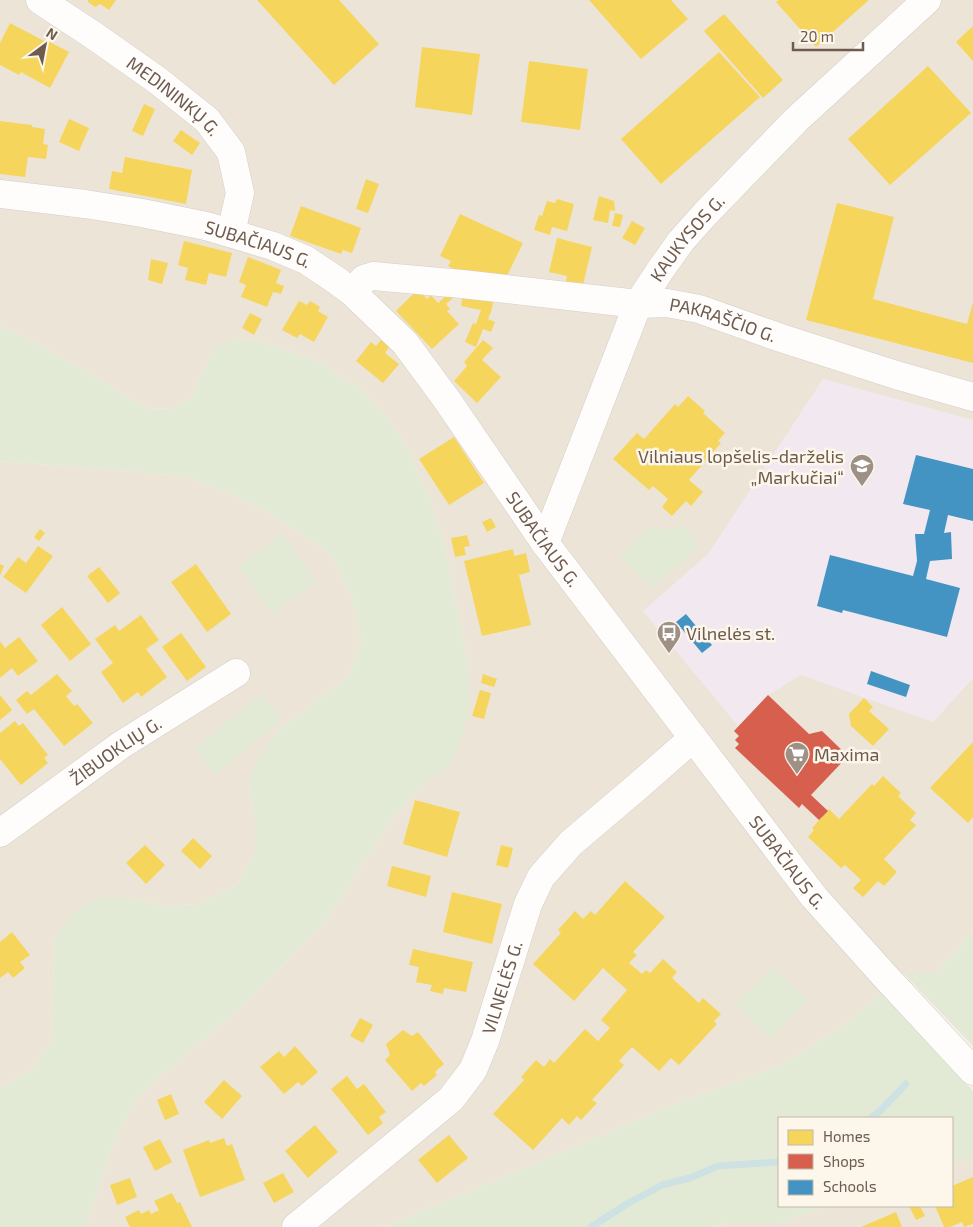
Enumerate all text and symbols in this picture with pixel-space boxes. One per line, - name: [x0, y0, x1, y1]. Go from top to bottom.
- north arrow: [20, 20, 70, 70]
- scale bar: [793, 20, 863, 52]
- text: N: [43, 24, 61, 43]
- text: 20 m: [800, 27, 834, 45]
- street label: MEDININKŲ G.: [123, 51, 226, 140]
- street label: KAUKYSOS G.: [645, 190, 729, 285]
- street label: SUBAČIAUS G.: [202, 215, 317, 272]
- street label: PAKRAŠČIO G.: [668, 293, 779, 346]
- place label: Vilniaus lopšelis-darželis „Markučiai“: [638, 445, 844, 488]
- school or university icon: Vilniaus lopšelis-darželis „Markučiai“: [849, 453, 875, 487]
- street label: SUBAČIAUS G.: [502, 487, 585, 591]
- bus stop icon: Vilnelės st.: [656, 620, 682, 654]
- place label: Vilnelės st.: [686, 622, 775, 644]
- street label: ŽIBUOKLIŲ G.: [65, 712, 165, 790]
- supermarket icon: Maxima: [784, 741, 810, 775]
- place label: Maxima: [814, 743, 879, 765]
- street label: SUBAČIAUS G.: [745, 811, 830, 913]
- street label: VILNELĖS G.: [477, 938, 527, 1037]
- legend: [778, 1117, 953, 1207]
- text: Homes: [823, 1127, 870, 1145]
- text: Shops: [823, 1152, 865, 1170]
- text: Schools: [823, 1177, 877, 1195]

